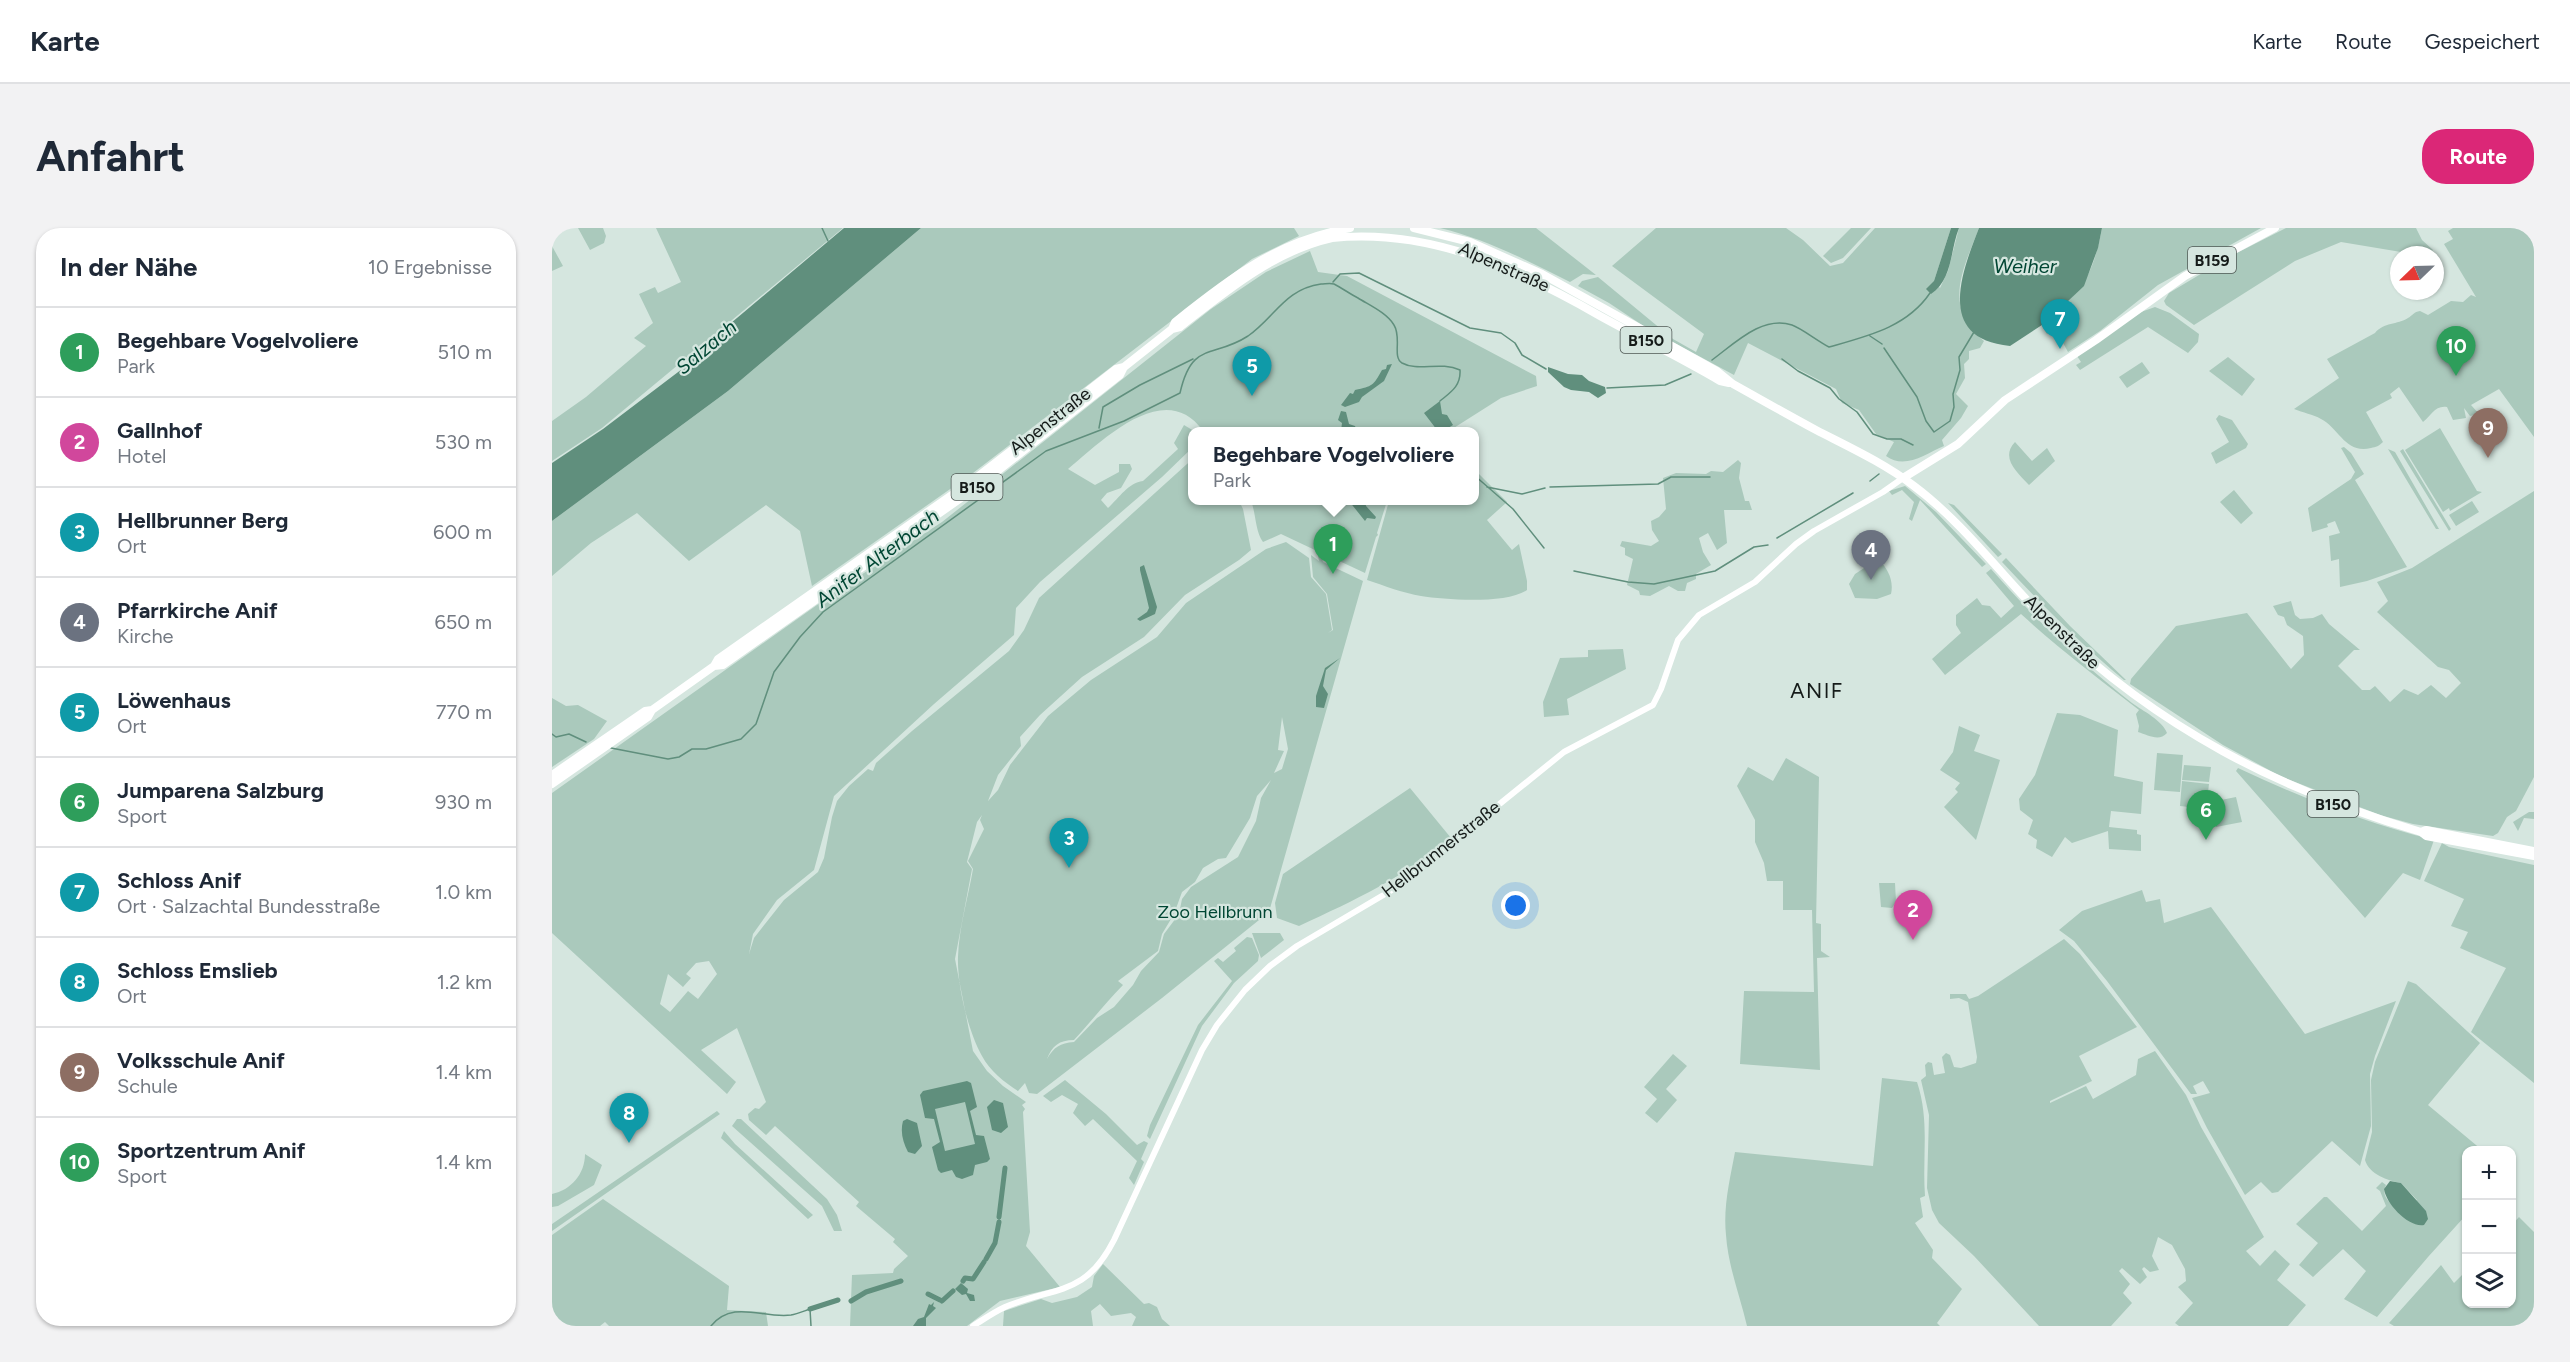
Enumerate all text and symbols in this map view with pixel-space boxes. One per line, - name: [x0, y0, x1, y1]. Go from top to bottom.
- text: Karte: [30, 24, 100, 58]
- text: Karte: [2252, 29, 2302, 54]
- text: Route: [2335, 29, 2391, 54]
- text: Gespeichert: [2424, 29, 2540, 54]
- button: Route: [2422, 129, 2534, 184]
- text: Anfahrt: [36, 131, 185, 182]
- street label: Alpenstraße: [1455, 237, 1553, 297]
- north arrow: [2390, 246, 2444, 300]
- road number: B159: [2188, 247, 2236, 273]
- text: In der Nähe: [60, 251, 197, 283]
- water label: Weiher: [1994, 254, 2058, 278]
- text: 10 Ergebnisse: [368, 255, 492, 279]
- pin: 7: [2040, 300, 2080, 349]
- water label: Salzach: [671, 315, 741, 379]
- pin: 10: [2436, 326, 2476, 376]
- text: Begehbare Vogelvoliere: [117, 327, 358, 354]
- road number: B150: [1620, 327, 1672, 353]
- text: 1: [75, 340, 84, 364]
- text: 510 m: [437, 340, 492, 364]
- pin: 5: [1232, 346, 1272, 396]
- text: Park: [117, 354, 155, 378]
- street label: Alpenstraße: [1005, 382, 1095, 460]
- pin: 9: [2468, 408, 2508, 458]
- text: Gallnhof: [117, 417, 202, 444]
- popup: [1188, 427, 1479, 505]
- text: 2: [74, 430, 85, 454]
- text: 530 m: [435, 430, 492, 454]
- text: Begehbare Vogelvoliere: [1213, 441, 1454, 468]
- text: Hotel: [117, 444, 166, 468]
- text: Park: [1213, 468, 1251, 492]
- road number: B150: [952, 474, 1002, 500]
- water label: Anifer Alterbach: [810, 504, 944, 613]
- text: Hellbrunner Berg: [117, 507, 288, 534]
- text: 3: [74, 520, 85, 544]
- text: 600 m: [433, 520, 492, 544]
- pin: 1: [1314, 524, 1352, 574]
- pin: 4: [1852, 530, 1890, 580]
- text: Ort: [117, 534, 147, 558]
- street label: Alpenstraße: [2019, 590, 2105, 674]
- text: Pfarrkirche Anif: [117, 597, 278, 624]
- text: 4: [73, 610, 86, 634]
- text: 650 m: [434, 610, 492, 634]
- text: Kirche: [117, 624, 174, 648]
- district label: ANIF: [1790, 678, 1844, 703]
- text: Löwenhaus: [117, 687, 231, 714]
- text: 5: [74, 700, 85, 724]
- text: 770 m: [436, 700, 492, 724]
- text: Ort: [117, 714, 147, 738]
- text: Jumparena Salzburg: [117, 777, 324, 804]
- text: 6: [74, 790, 85, 814]
- text: 930 m: [435, 790, 492, 814]
- pin: 6: [2186, 790, 2226, 840]
- road number: B150: [2308, 791, 2358, 817]
- street label: Hellbrunnerstraße: [1377, 796, 1505, 902]
- text: Sport: [117, 804, 167, 828]
- pin: 3: [1050, 818, 1088, 868]
- text: Schloss Anif: [117, 867, 241, 894]
- text: 7: [74, 880, 85, 904]
- text: 1.0 km: [435, 880, 492, 904]
- pin: 2: [1894, 890, 1932, 940]
- your location: [1501, 891, 1530, 920]
- text: Ort · Salzachtal Bundesstraße: [117, 894, 380, 918]
- park label: Zoo Hellbrunn: [1158, 901, 1272, 923]
- text: Schloss Emslieb: [117, 957, 278, 984]
- text: 8: [73, 970, 86, 994]
- text: 1.2 km: [437, 970, 492, 994]
- text: Ort: [117, 984, 147, 1008]
- text: Volksschule Anif: [117, 1047, 285, 1074]
- text: 9: [74, 1060, 85, 1084]
- text: 1.4 km: [436, 1060, 492, 1084]
- text: Schule: [117, 1074, 178, 1098]
- pin: 8: [610, 1094, 649, 1143]
- text: Sportzentrum Anif: [117, 1137, 305, 1164]
- map controls: [2462, 1146, 2516, 1308]
- button: +: [2462, 1146, 2516, 1200]
- text: 10: [69, 1150, 90, 1174]
- text: 1.4 km: [436, 1150, 492, 1174]
- text: Sport: [117, 1164, 167, 1188]
- button: −: [2462, 1200, 2516, 1254]
- button: layers: [2462, 1254, 2516, 1308]

